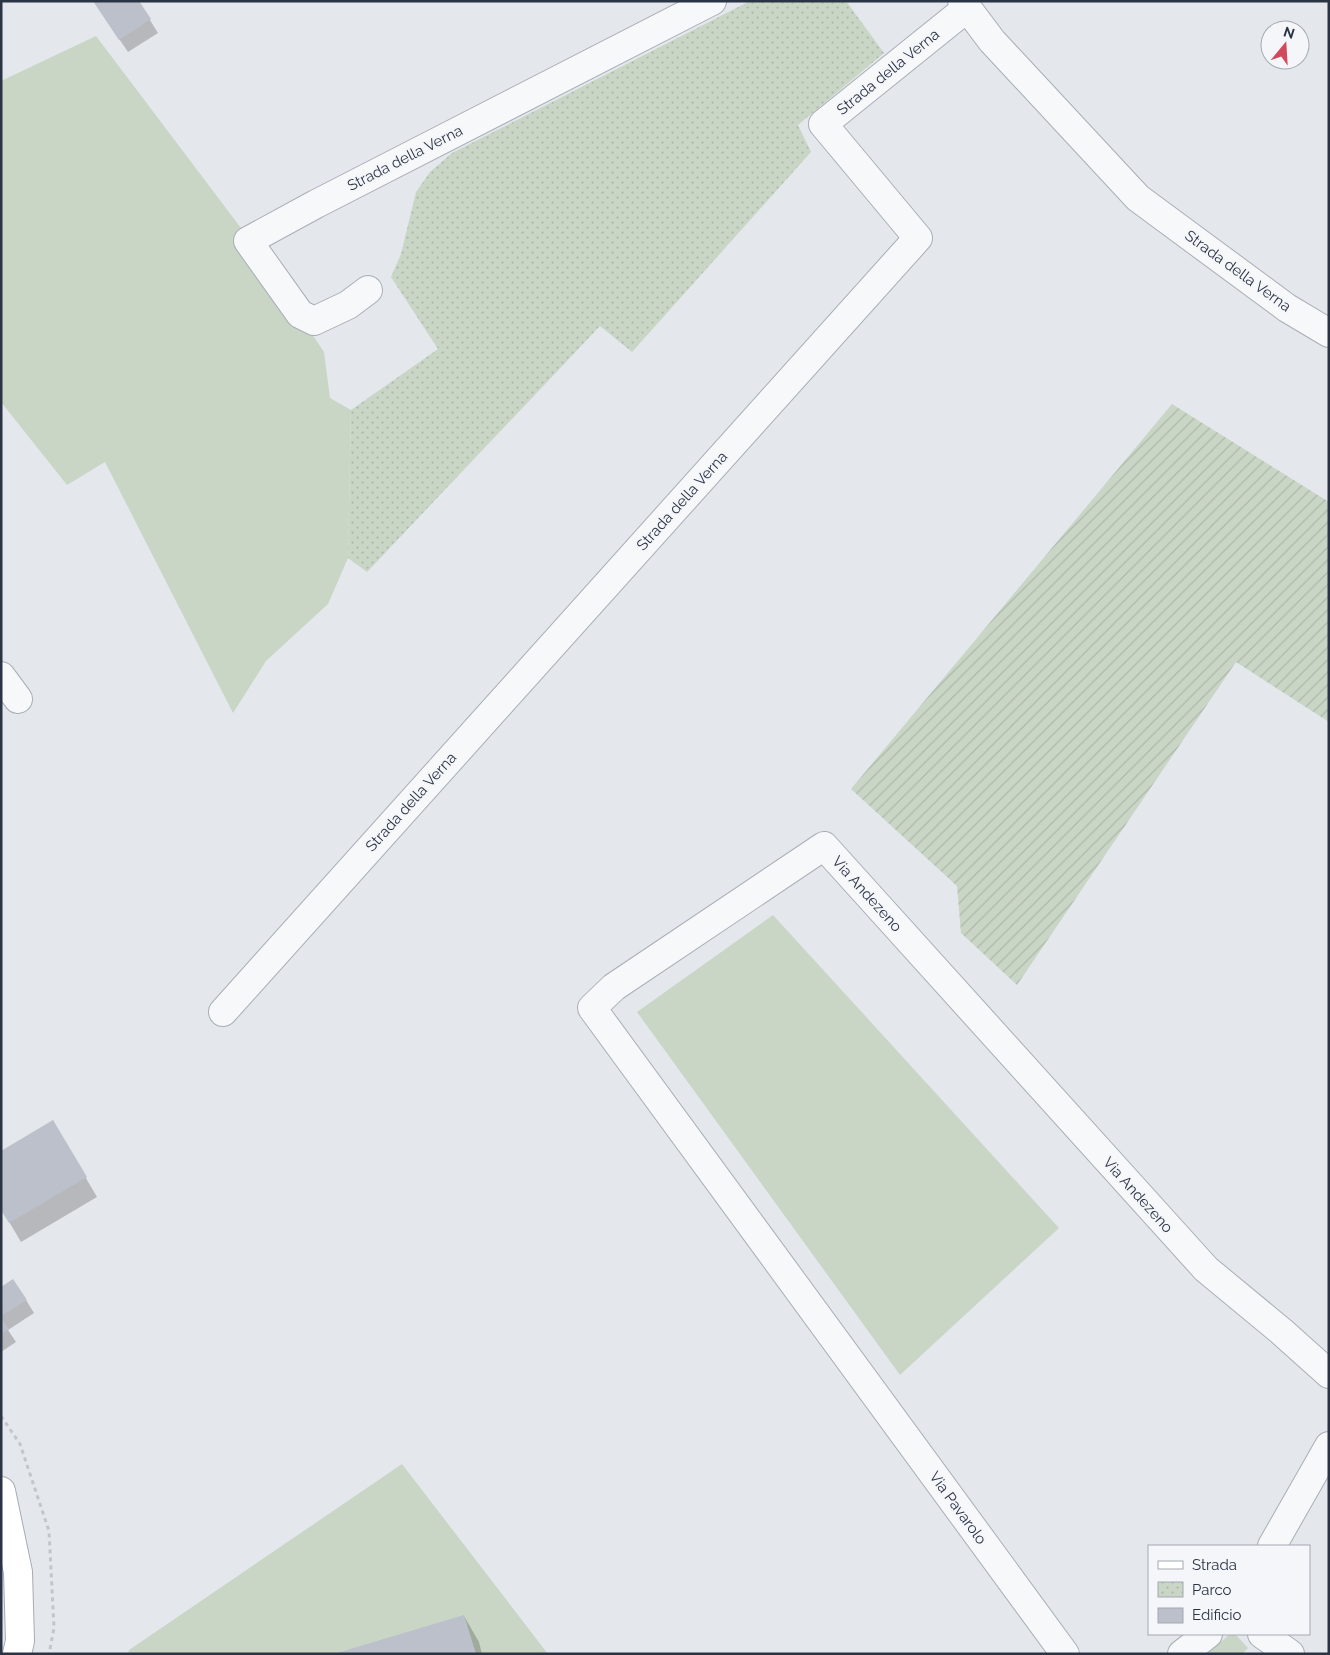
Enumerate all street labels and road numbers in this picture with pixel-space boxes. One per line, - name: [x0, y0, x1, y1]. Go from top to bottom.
- street label: Strada della Verna: [833, 25, 943, 119]
- street label: Strada della Verna: [344, 121, 466, 195]
- street label: Strada della Verna: [1181, 226, 1295, 316]
- street label: Strada della Verna: [633, 448, 731, 554]
- street label: Strada della Verna: [362, 749, 460, 855]
- street label: Via Andezeno: [828, 852, 906, 936]
- street label: Via Andezeno: [1099, 1153, 1177, 1237]
- street label: Via Pavarolo: [926, 1468, 990, 1548]

